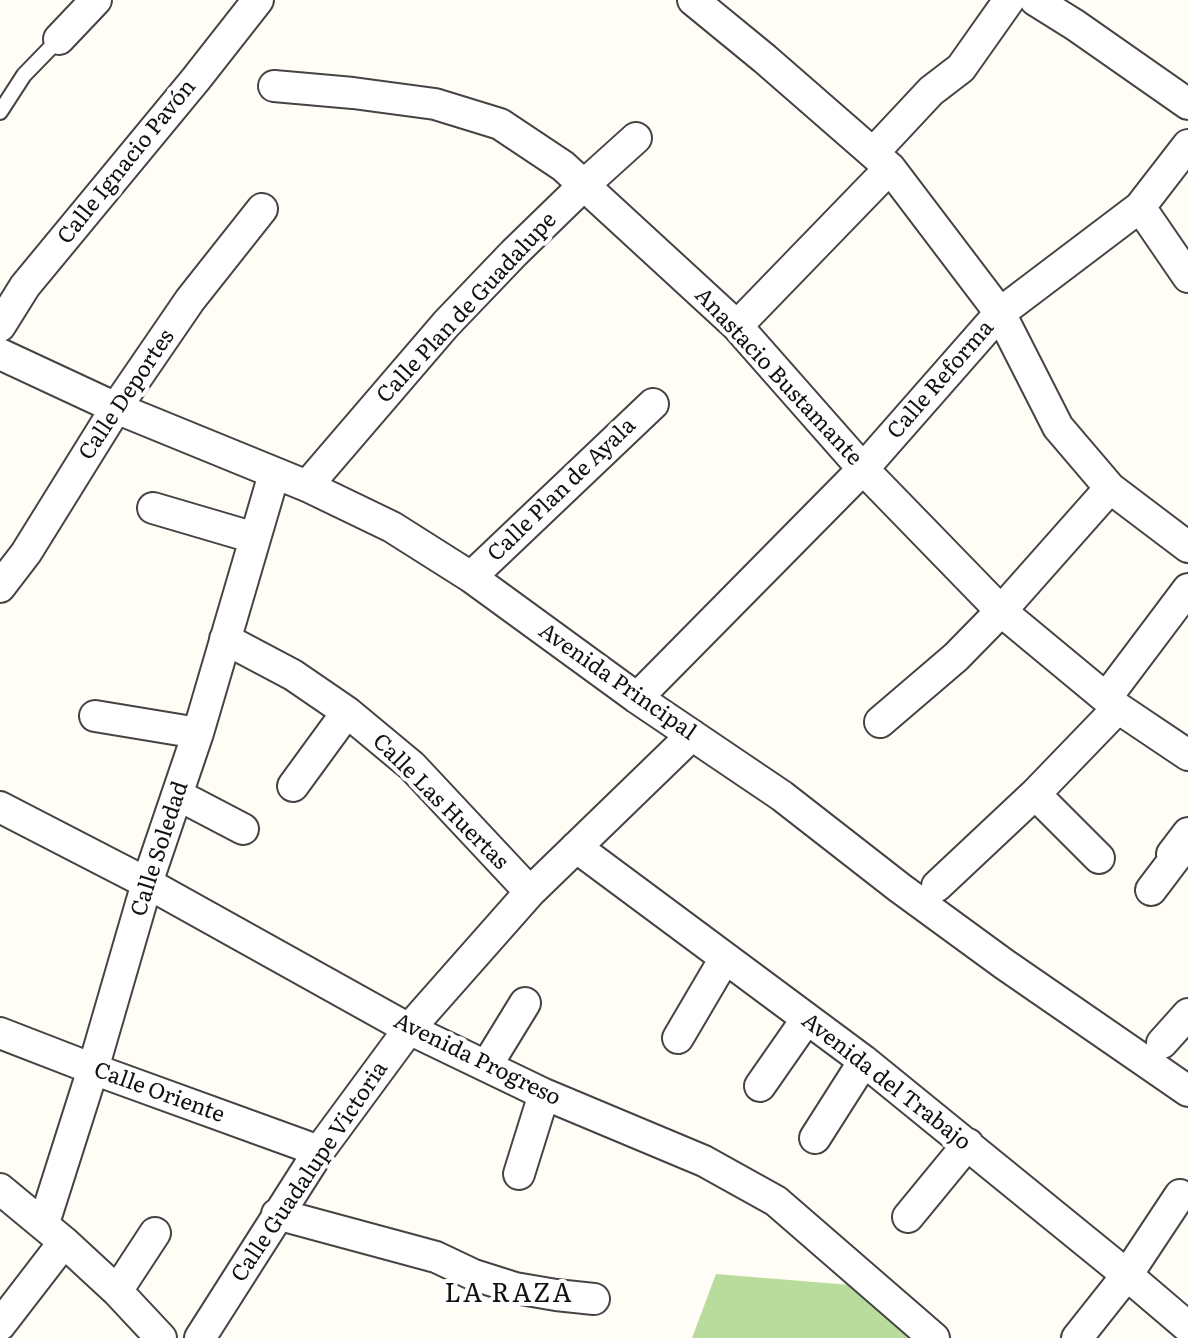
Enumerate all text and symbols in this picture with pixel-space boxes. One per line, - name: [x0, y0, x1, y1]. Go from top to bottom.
- street label: Calle Ignacio Pavón: [52, 74, 202, 250]
- street label: Calle Plan de Guadalupe: [372, 207, 562, 409]
- street label: Anastacio Bustamante: [689, 283, 867, 471]
- street label: Calle Reforma: [882, 315, 1000, 445]
- street label: Calle Deportes: [74, 325, 180, 465]
- street label: Calle Plan de Ayala: [483, 413, 641, 567]
- street label: Avenida Principal: [533, 618, 701, 746]
- street label: Calle Las Huertas: [367, 729, 513, 875]
- street label: Calle Soledad: [126, 778, 194, 920]
- street label: Avenida Progreso: [389, 1008, 565, 1112]
- street label: Avenida del Trabajo: [796, 1008, 976, 1156]
- street label: Calle Oriente: [90, 1057, 228, 1129]
- street label: Calle Guadalupe Victoria: [226, 1057, 394, 1287]
- district label: LA RAZA: [444, 1278, 574, 1310]

